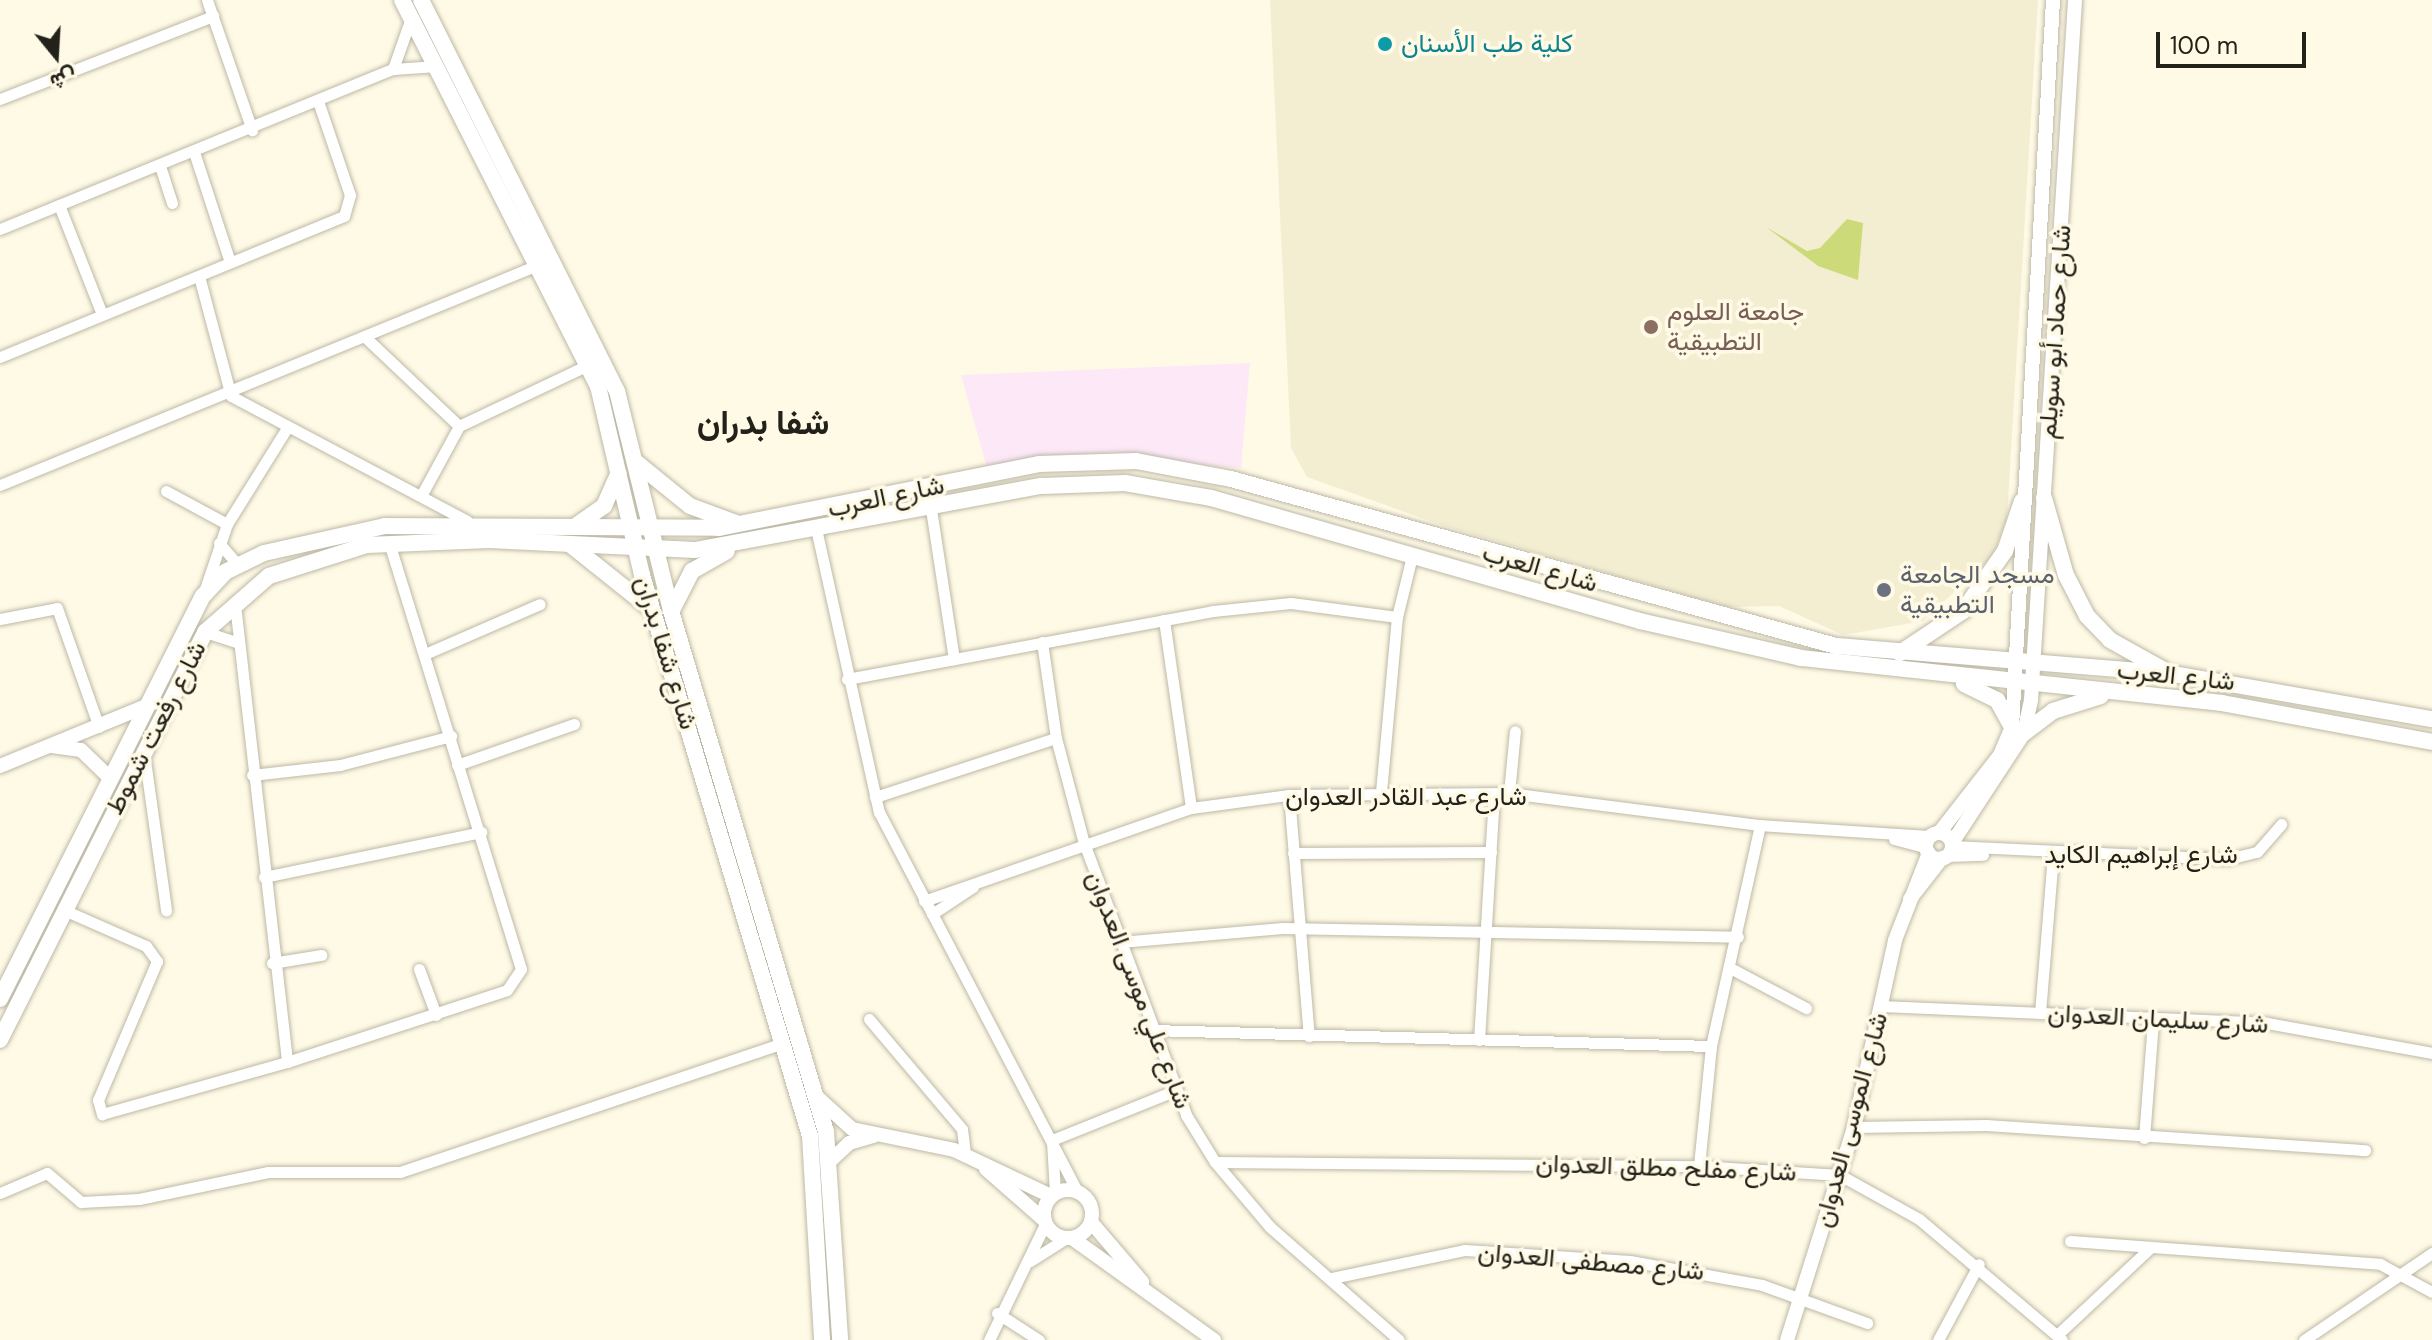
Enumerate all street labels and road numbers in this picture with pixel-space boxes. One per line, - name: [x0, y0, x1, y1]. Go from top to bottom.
- street label: شارع حماد أبو سويلم: [2032, 224, 2078, 440]
- street label: شارع العرب: [825, 469, 947, 525]
- street label: شارع العرب: [1479, 537, 1601, 599]
- street label: شارع شفا بدران: [628, 573, 704, 733]
- street label: شارع رفعت شموط: [99, 636, 213, 820]
- street label: شارع العرب: [2116, 654, 2236, 698]
- street label: شارع عبد القادر العدوان: [1285, 781, 1527, 813]
- street label: شارع إبراهيم الكايد: [2044, 839, 2238, 871]
- street label: شارع علي موسى العدوان: [1079, 867, 1199, 1113]
- street label: شارع سليمان العدوان: [2047, 998, 2269, 1040]
- street label: شارع الموسى العدوان: [1807, 1009, 1895, 1231]
- street label: شارع مفلح مطلق العدوان: [1535, 1148, 1797, 1188]
- street label: شارع مصطفى العدوان: [1477, 1237, 1705, 1287]

